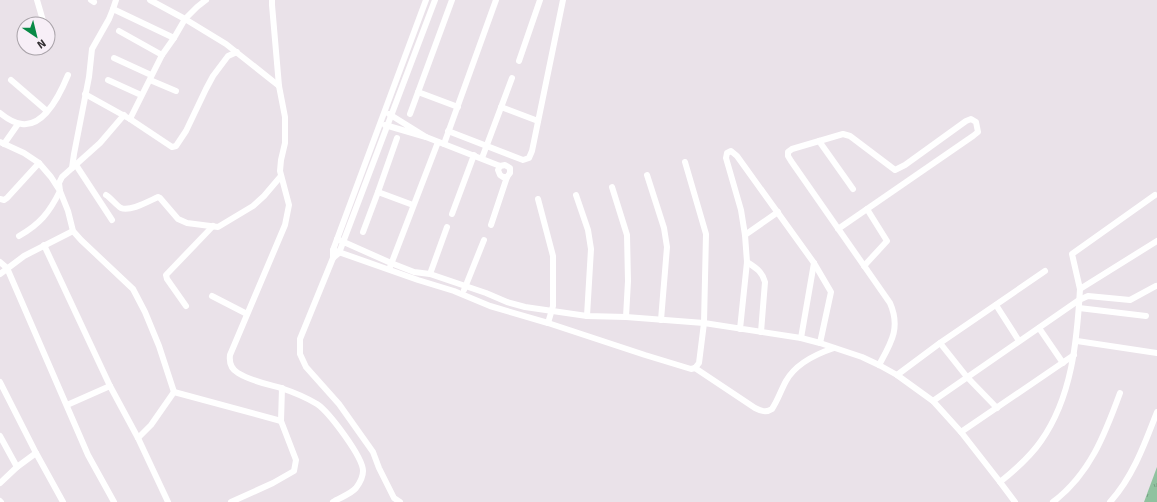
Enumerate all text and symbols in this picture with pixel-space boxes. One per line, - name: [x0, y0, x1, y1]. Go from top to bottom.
- north arrow: [16, 16, 56, 56]
- text: N: [35, 36, 48, 51]

